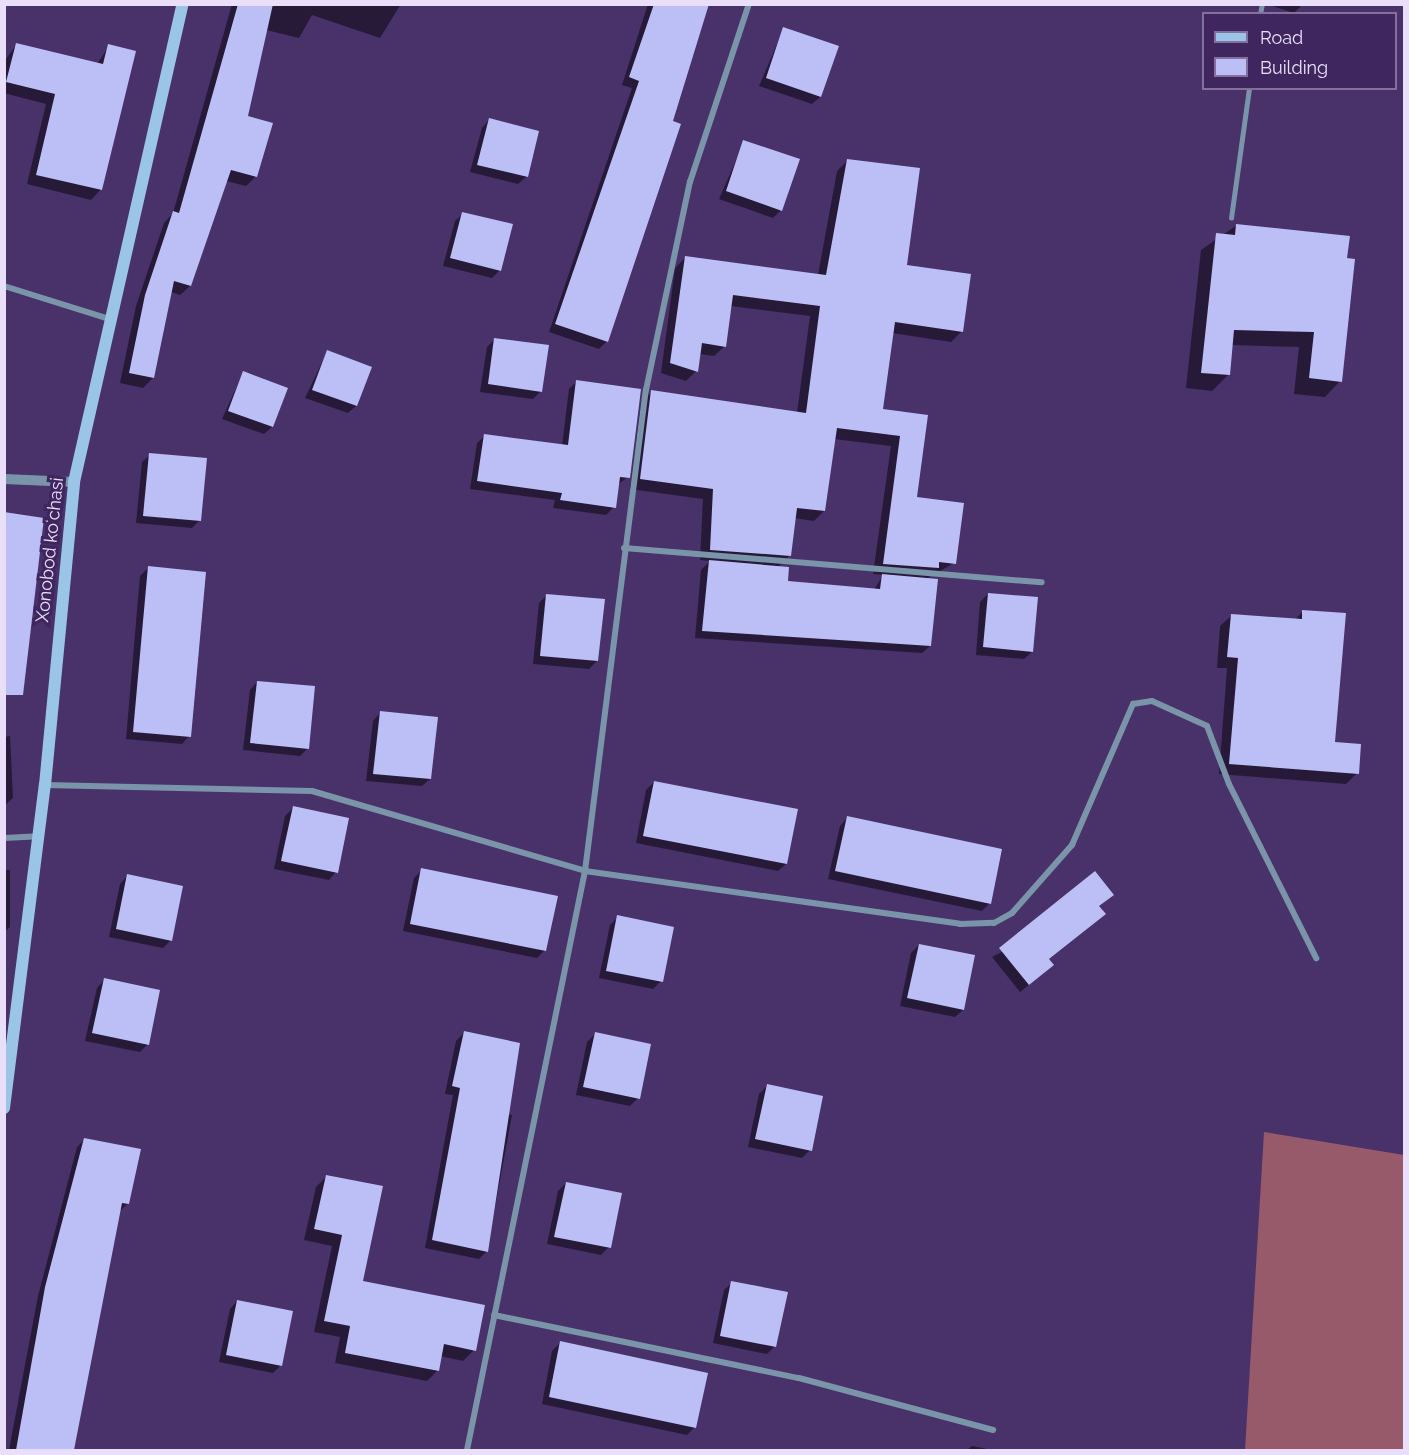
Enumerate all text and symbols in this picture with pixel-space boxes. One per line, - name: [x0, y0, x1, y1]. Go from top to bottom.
- legend: [1202, 12, 1397, 90]
- text: Road: [1260, 27, 1303, 48]
- text: Building: [1260, 57, 1328, 78]
- street label: Xonobod koʻchasi: [32, 476, 68, 624]

